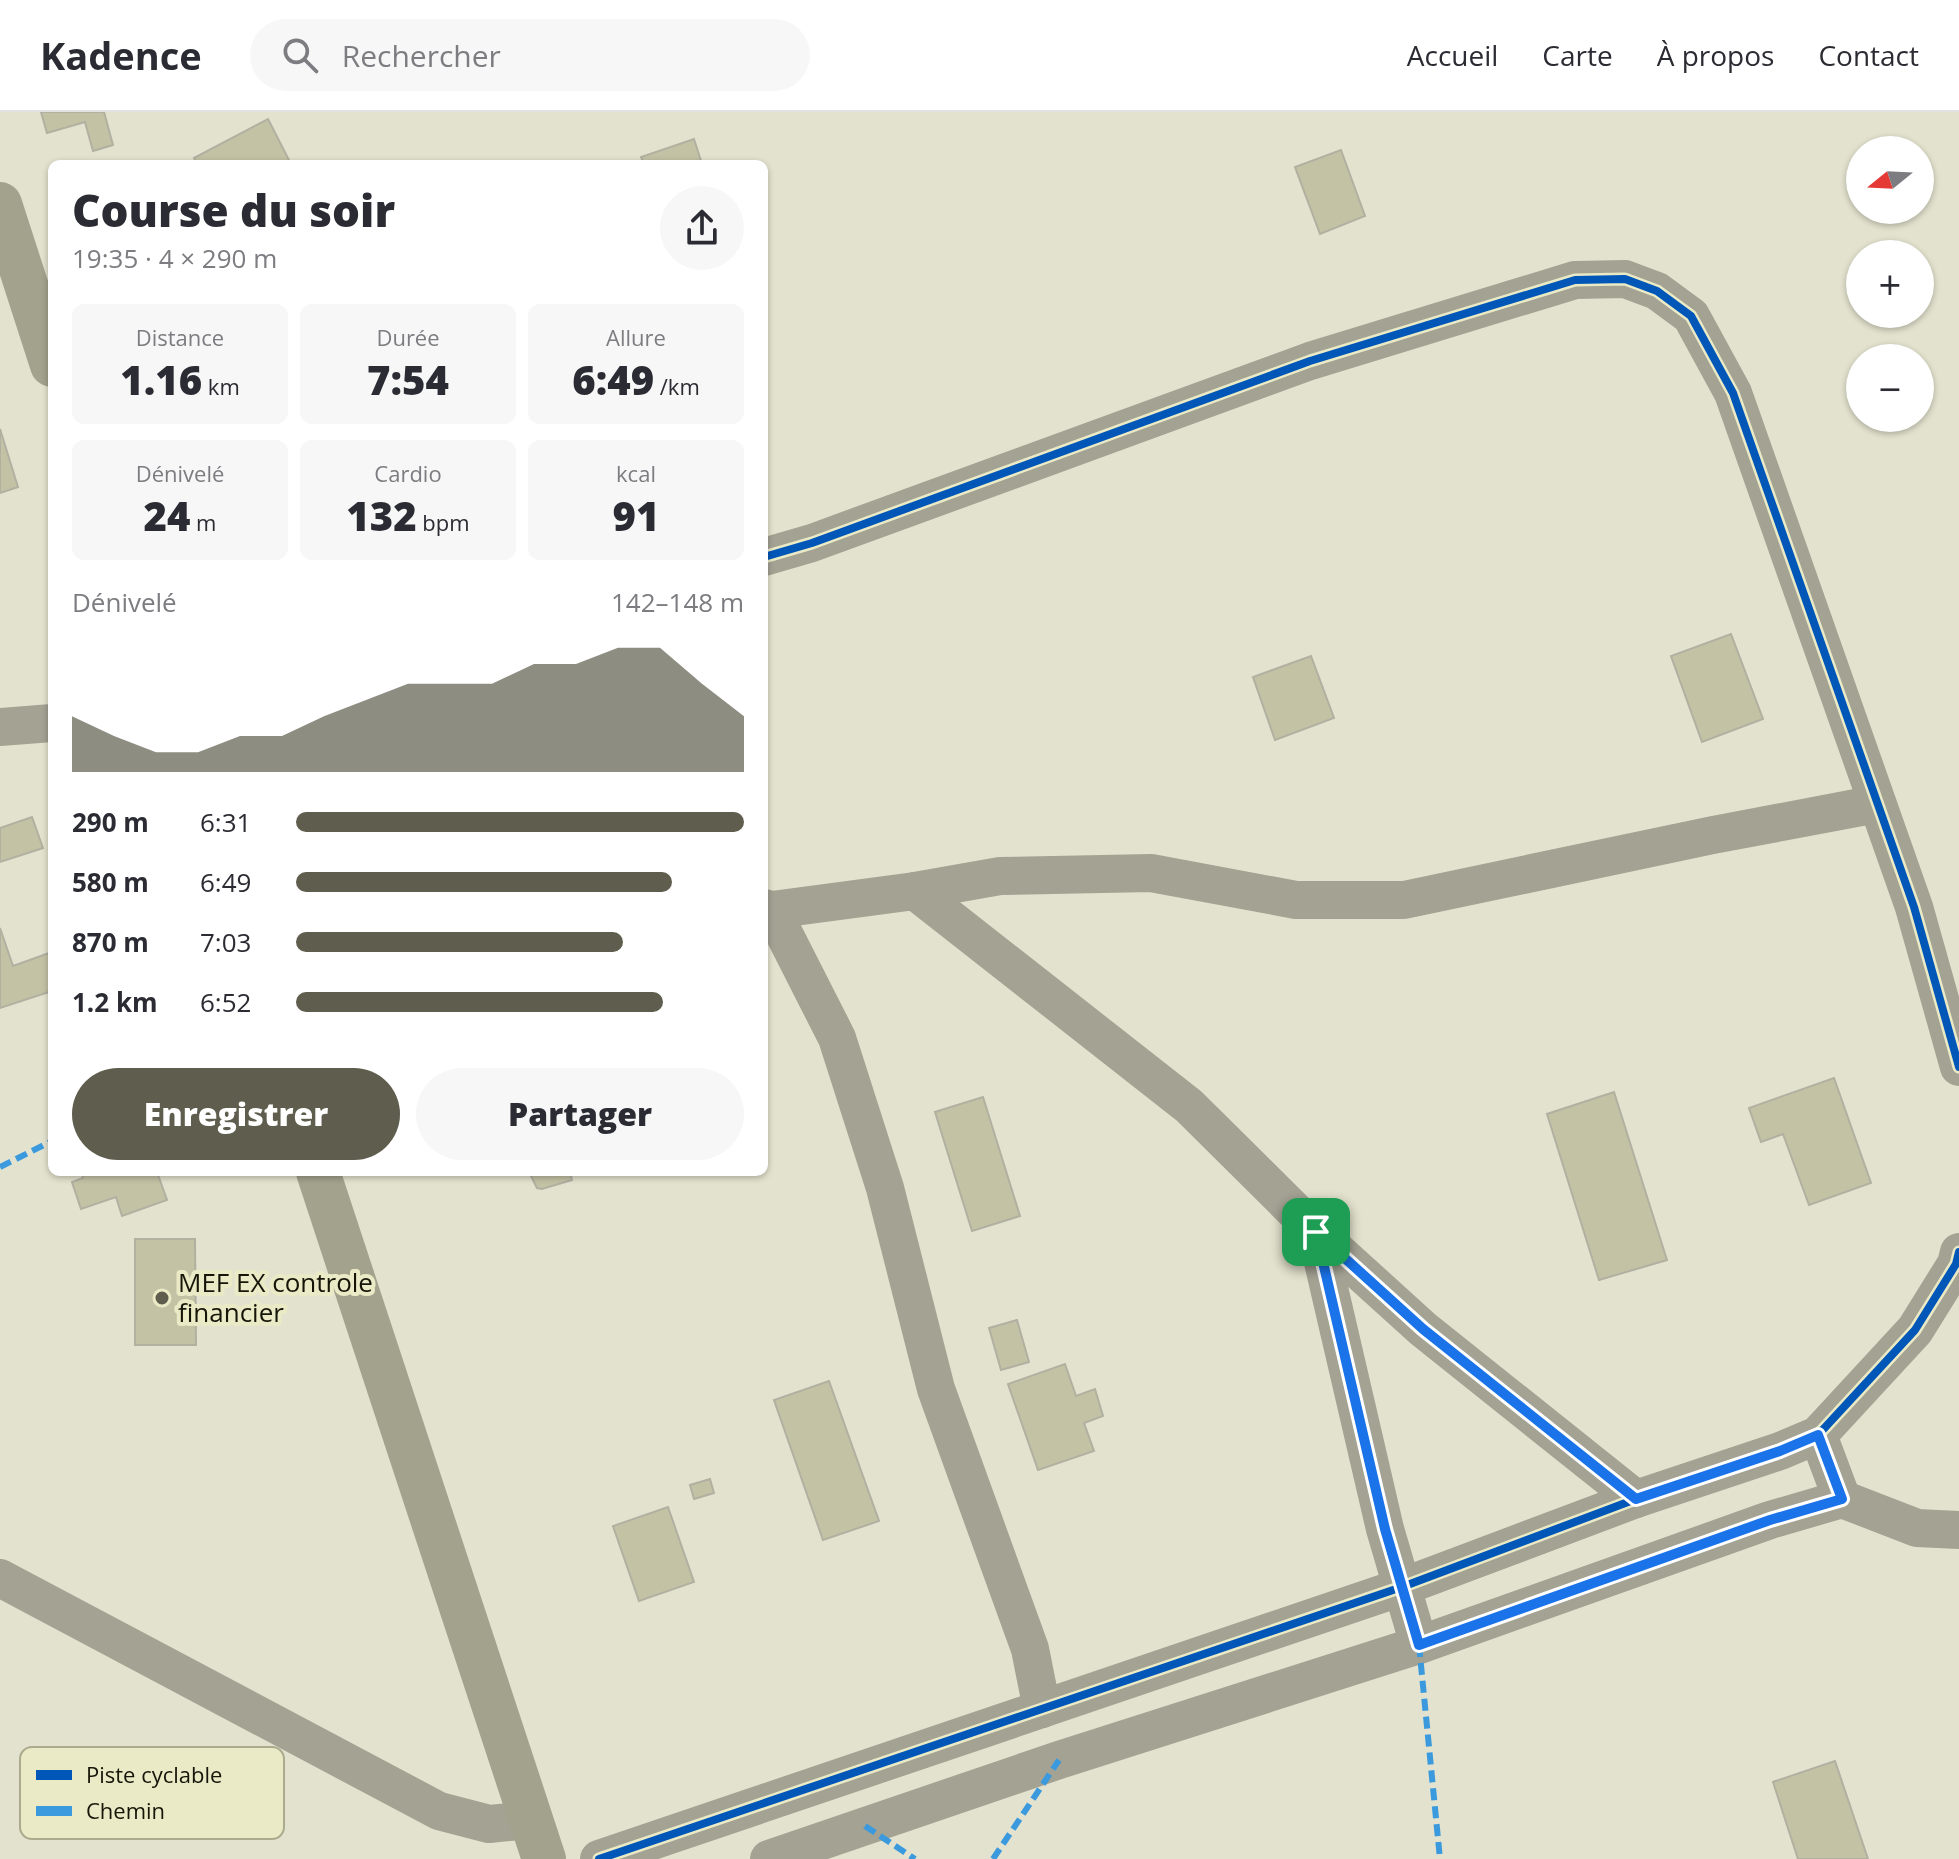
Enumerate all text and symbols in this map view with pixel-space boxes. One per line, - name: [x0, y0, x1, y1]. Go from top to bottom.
- search box: [250, 19, 810, 91]
- text: Kadence: [40, 29, 202, 81]
- icon: search: [278, 33, 322, 77]
- text: Rechercher: [342, 35, 501, 76]
- text: Accueil: [1407, 36, 1498, 74]
- text: Carte: [1542, 36, 1613, 74]
- text: À propos: [1657, 36, 1774, 74]
- text: Contact: [1818, 36, 1919, 74]
- north arrow: [1846, 136, 1934, 224]
- map controls: [1846, 136, 1934, 432]
- text: Course du soir: [72, 180, 395, 240]
- button: share: [660, 186, 744, 270]
- text: 19:35 · 4 × 290 m: [72, 240, 277, 276]
- button: +: [1846, 240, 1934, 328]
- text: Distance: [136, 322, 224, 352]
- text: Durée: [376, 322, 440, 352]
- text: Allure: [606, 322, 666, 352]
- button: −: [1846, 344, 1934, 432]
- text: 1.16: [120, 352, 202, 407]
- text: 7:54: [367, 352, 449, 407]
- text: 6:49: [572, 352, 654, 407]
- text: km: [202, 371, 240, 401]
- text: /km: [654, 371, 700, 401]
- text: Dénivelé: [136, 458, 224, 488]
- text: Cardio: [374, 458, 442, 488]
- text: kcal: [616, 458, 656, 488]
- text: 24: [144, 488, 190, 543]
- text: 132: [346, 488, 417, 543]
- text: 91: [613, 488, 659, 543]
- text: m: [190, 507, 216, 537]
- text: bpm: [417, 507, 470, 537]
- text: Dénivelé: [72, 584, 177, 620]
- text: 142–148 m: [611, 584, 744, 620]
- text: 290 m: [72, 804, 149, 840]
- text: 6:31: [200, 804, 251, 840]
- text: 580 m: [72, 864, 149, 900]
- text: 6:49: [200, 864, 251, 900]
- text: 870 m: [72, 924, 149, 960]
- text: 7:03: [200, 924, 251, 960]
- text: 1.2 km: [72, 984, 158, 1020]
- text: 6:52: [200, 984, 251, 1020]
- button: Enregistrer: [72, 1068, 400, 1160]
- button: Partager: [416, 1068, 744, 1160]
- pin: [1282, 1198, 1350, 1266]
- icon: arrive: [1294, 1210, 1338, 1254]
- place label: MEF EX controle financier: [178, 1264, 373, 1330]
- marker: MEF EX controle financier: [153, 1289, 171, 1307]
- legend: [20, 1747, 284, 1839]
- text: Piste cyclable: [86, 1759, 222, 1789]
- text: Chemin: [86, 1795, 165, 1825]

